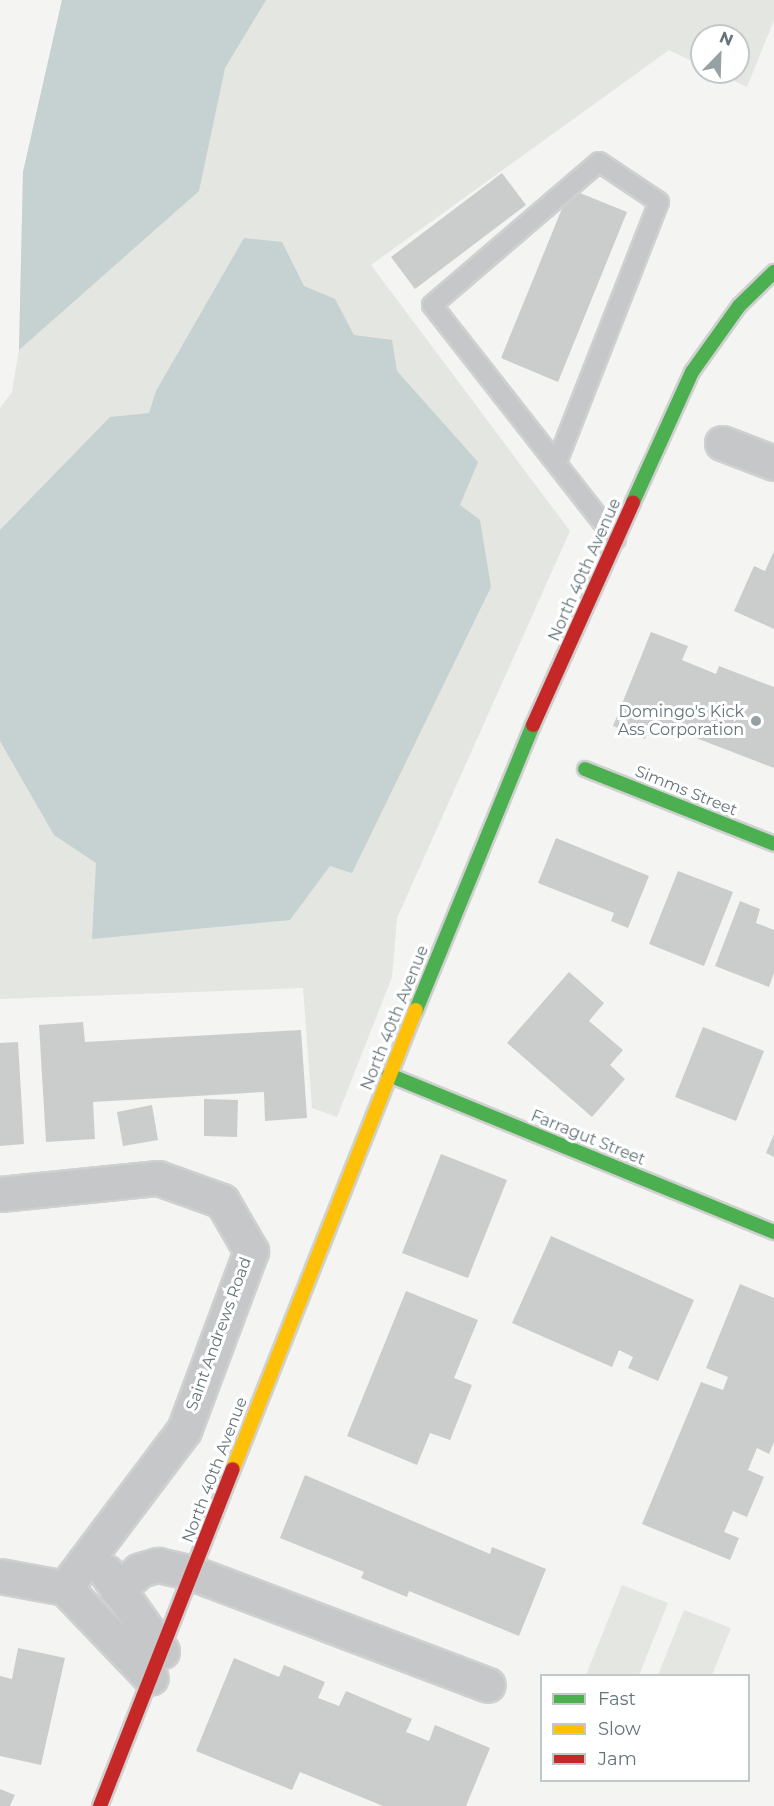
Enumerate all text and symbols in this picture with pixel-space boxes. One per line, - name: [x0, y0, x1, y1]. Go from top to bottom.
- north arrow: [690, 24, 750, 84]
- text: N: [717, 28, 736, 50]
- street label: North 40th Avenue: [545, 496, 625, 644]
- place label: Domingo's Kick Ass Corporation: [618, 702, 744, 740]
- marker: Domingo's Kick Ass Corporation: [749, 714, 763, 728]
- street label: Simms Street: [632, 762, 740, 820]
- street label: North 40th Avenue: [357, 943, 433, 1093]
- street label: Farragut Street: [528, 1106, 648, 1170]
- street label: Saint Andrews Road: [182, 1255, 256, 1413]
- street label: North 40th Avenue: [178, 1394, 252, 1546]
- legend: [540, 1674, 750, 1782]
- text: Fast: [598, 1688, 636, 1710]
- text: Slow: [598, 1718, 641, 1740]
- text: Jam: [598, 1748, 637, 1770]

